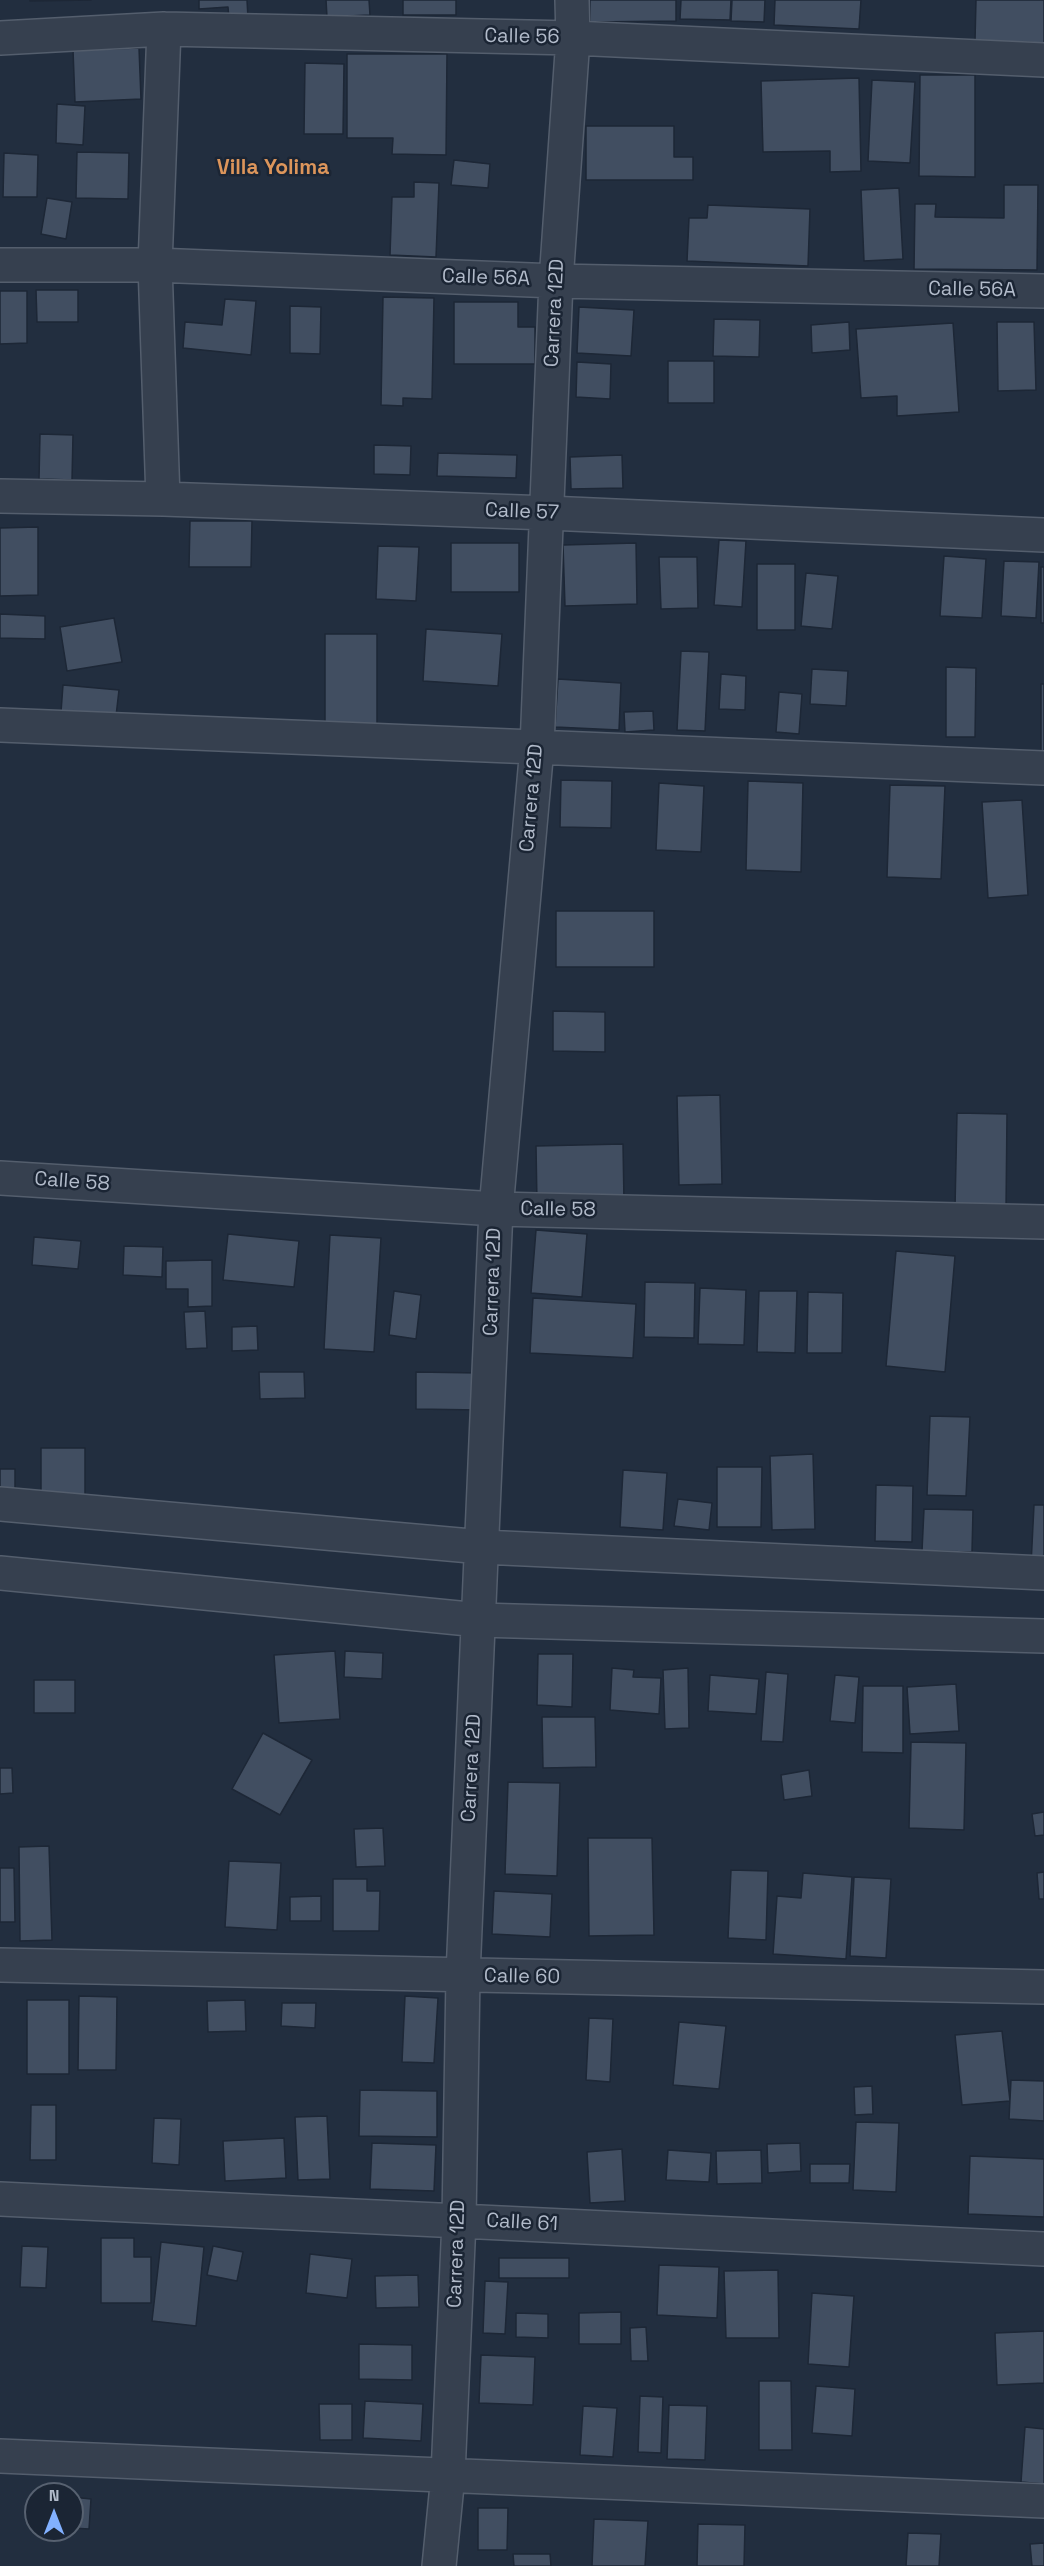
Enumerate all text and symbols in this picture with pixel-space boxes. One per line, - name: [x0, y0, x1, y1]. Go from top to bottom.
- street label: Calle 56: [484, 24, 560, 50]
- district label: Villa Yolima: [217, 155, 329, 181]
- street label: Carrera 12D: [540, 258, 570, 368]
- street label: Calle 56A: [442, 264, 530, 292]
- street label: Calle 56A: [928, 277, 1016, 303]
- street label: Calle 57: [485, 499, 559, 525]
- street label: Carrera 12D: [515, 743, 549, 853]
- street label: Calle 58: [33, 1167, 111, 1197]
- street label: Calle 58: [520, 1197, 596, 1223]
- street label: Carrera 12D: [479, 1227, 507, 1337]
- street label: Carrera 12D: [457, 1713, 487, 1823]
- street label: Calle 60: [484, 1964, 560, 1990]
- street label: Carrera 12D: [443, 2199, 471, 2309]
- street label: Calle 61: [486, 2209, 558, 2237]
- north arrow: [24, 2482, 84, 2542]
- text: N: [49, 2485, 59, 2506]

